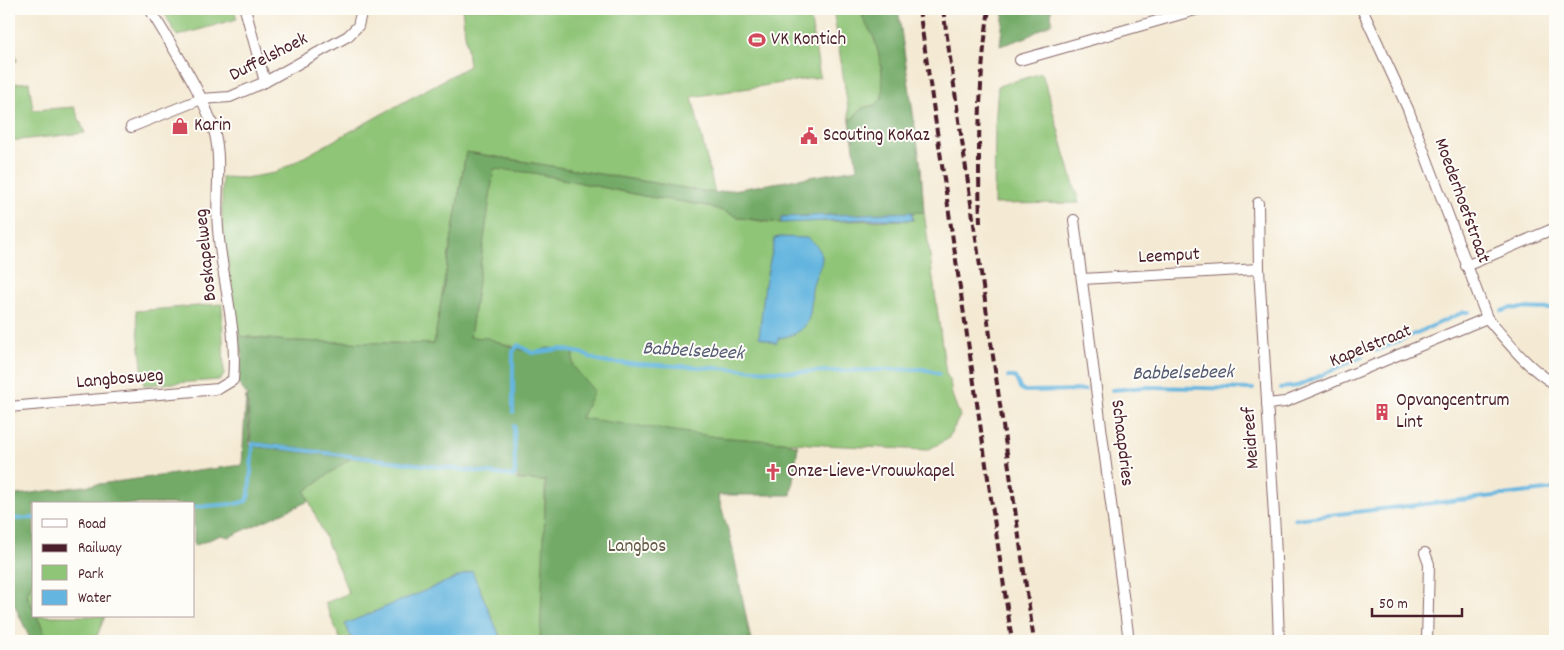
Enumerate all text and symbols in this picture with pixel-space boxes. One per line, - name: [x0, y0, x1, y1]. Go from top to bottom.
- street label: Duffelshoek: [225, 27, 313, 89]
- place label: VK Kontich: [771, 27, 846, 54]
- sports icon: VK Kontich: [747, 30, 767, 50]
- place label: Karin: [194, 113, 231, 140]
- shop icon: Karin: [170, 116, 190, 136]
- place label: Scouting KoKaz: [823, 123, 930, 150]
- public building icon: Scouting KoKaz: [799, 126, 819, 146]
- street label: Moederhoefstraat: [1426, 135, 1496, 267]
- street label: Boskapelweg: [189, 207, 225, 303]
- street label: Leemput: [1138, 242, 1200, 272]
- street label: Kapelstraat: [1326, 318, 1416, 376]
- water label: Babbelsebeek: [642, 335, 746, 369]
- water label: Babbelsebeek: [1132, 359, 1236, 389]
- street label: Langbosweg: [75, 363, 165, 397]
- place label: Opvangcentrum Lint: [1396, 388, 1510, 437]
- street label: Schaapdries: [1102, 398, 1140, 488]
- building icon: Opvangcentrum Lint: [1372, 402, 1392, 422]
- street label: Meidreef: [1236, 405, 1268, 470]
- place label: Onze-Lieve-Vrouwkapel: [787, 459, 955, 486]
- church icon: Onze-Lieve-Vrouwkapel: [763, 462, 783, 482]
- legend: [32, 502, 195, 618]
- text: Road: [78, 514, 106, 536]
- park label: Langbos: [608, 534, 666, 561]
- text: Railway: [78, 538, 122, 560]
- text: Park: [78, 564, 104, 586]
- scale bar: [1372, 585, 1462, 617]
- text: Water: [78, 588, 112, 610]
- text: 50 m: [1379, 594, 1408, 616]

